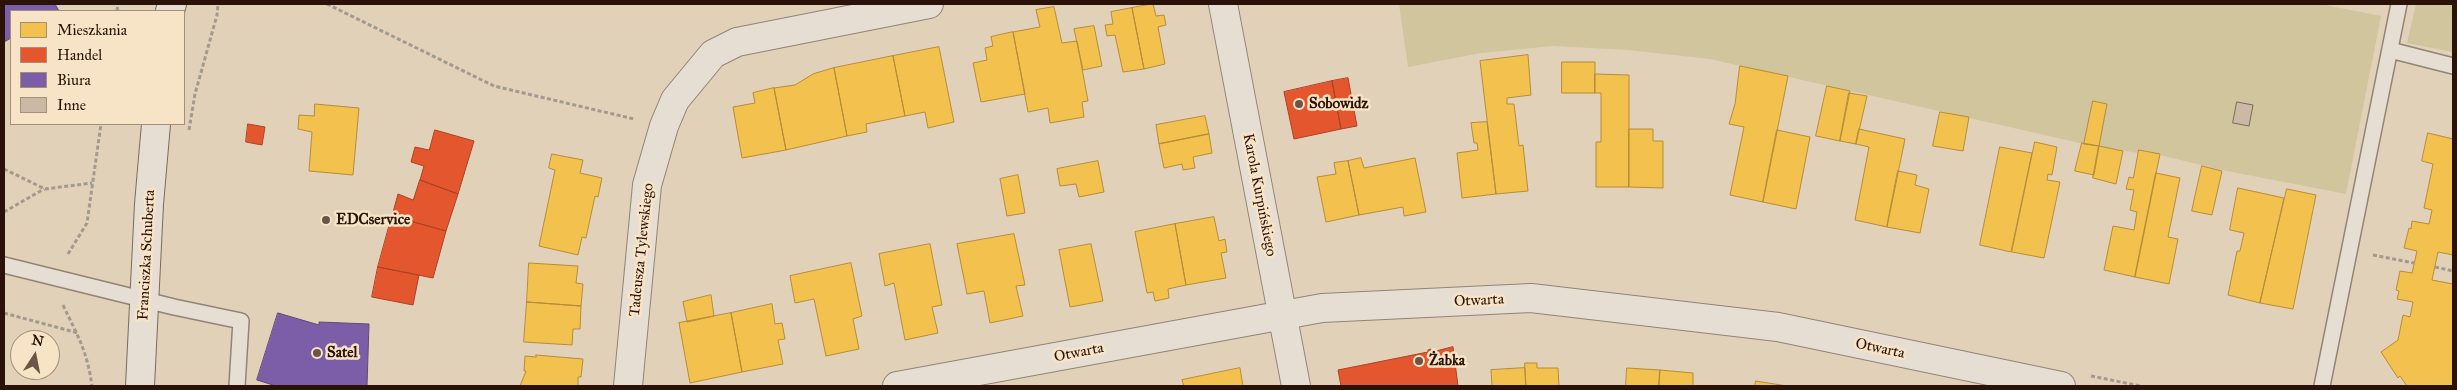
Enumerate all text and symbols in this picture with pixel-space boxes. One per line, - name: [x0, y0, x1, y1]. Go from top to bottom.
- legend: [10, 10, 185, 125]
- text: Mieszkania: [57, 21, 127, 39]
- text: Handel: [57, 46, 102, 64]
- text: Biura: [57, 71, 91, 89]
- place label: Sobowidz: [1309, 95, 1369, 113]
- text: Inne: [57, 96, 86, 114]
- marker: Sobowidz: [1293, 98, 1305, 110]
- street label: Karola Kurpińskiego: [1238, 132, 1280, 258]
- street label: Tadeusza Tylewskiego: [626, 182, 658, 318]
- street label: Franciszka Schuberta: [135, 189, 159, 321]
- place label: EDCservice: [336, 211, 410, 229]
- marker: EDCservice: [320, 214, 332, 226]
- street label: Otwarta: [1453, 291, 1505, 311]
- north arrow: [10, 330, 60, 380]
- text: N: [30, 331, 45, 350]
- street label: Otwarta: [1854, 335, 1906, 363]
- street label: Otwarta: [1053, 339, 1105, 367]
- place label: Satel: [327, 344, 358, 362]
- marker: Satel: [311, 347, 323, 359]
- place label: Żabka: [1429, 352, 1465, 370]
- marker: Żabka: [1413, 355, 1425, 367]

